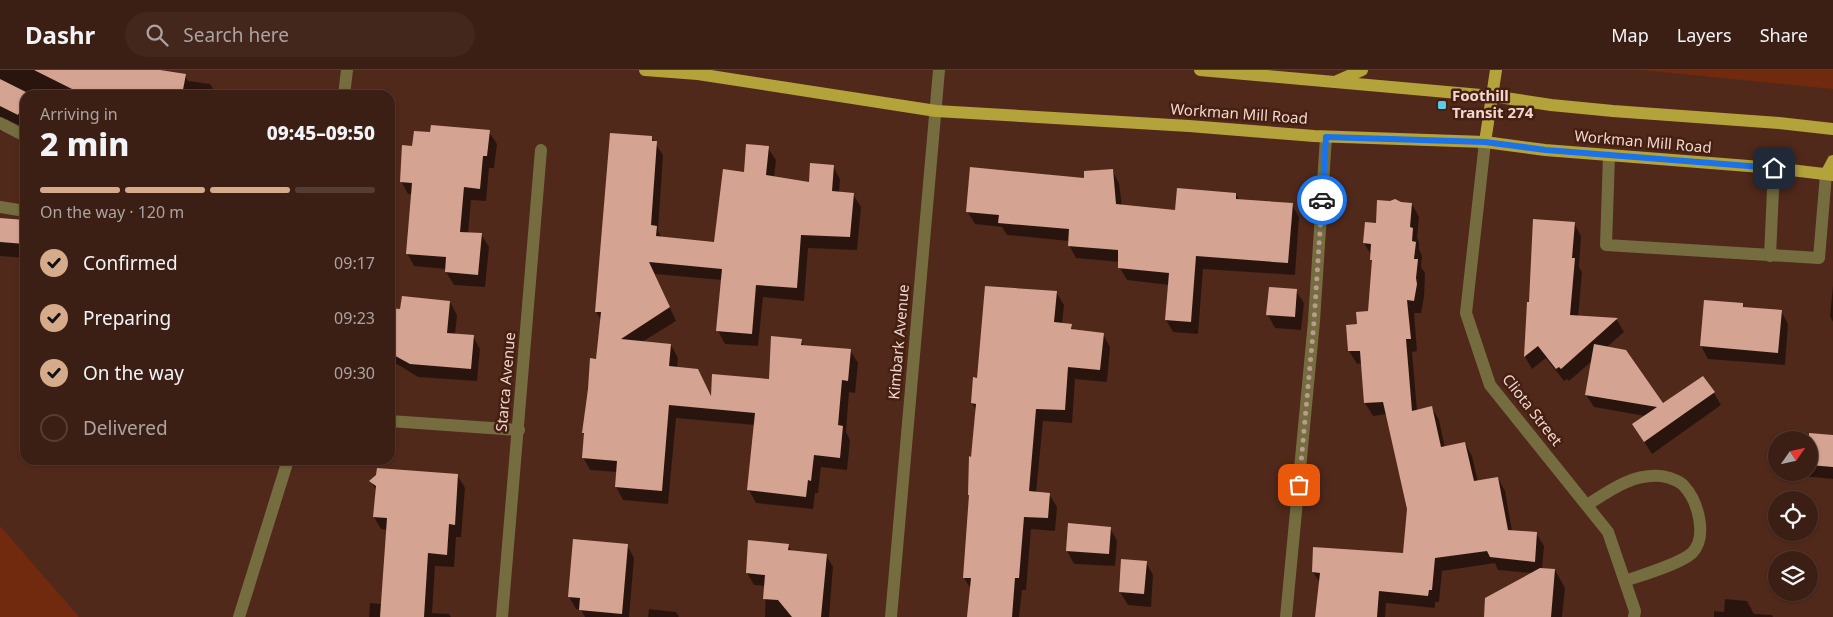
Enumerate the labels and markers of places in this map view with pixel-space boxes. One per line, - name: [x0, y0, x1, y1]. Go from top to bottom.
- place label: Foothill Transit 274: [1452, 85, 1534, 122]
- marker: Foothill Transit 274: [1436, 99, 1448, 111]
- pin: [1753, 147, 1795, 189]
- pin: [1278, 464, 1320, 506]

